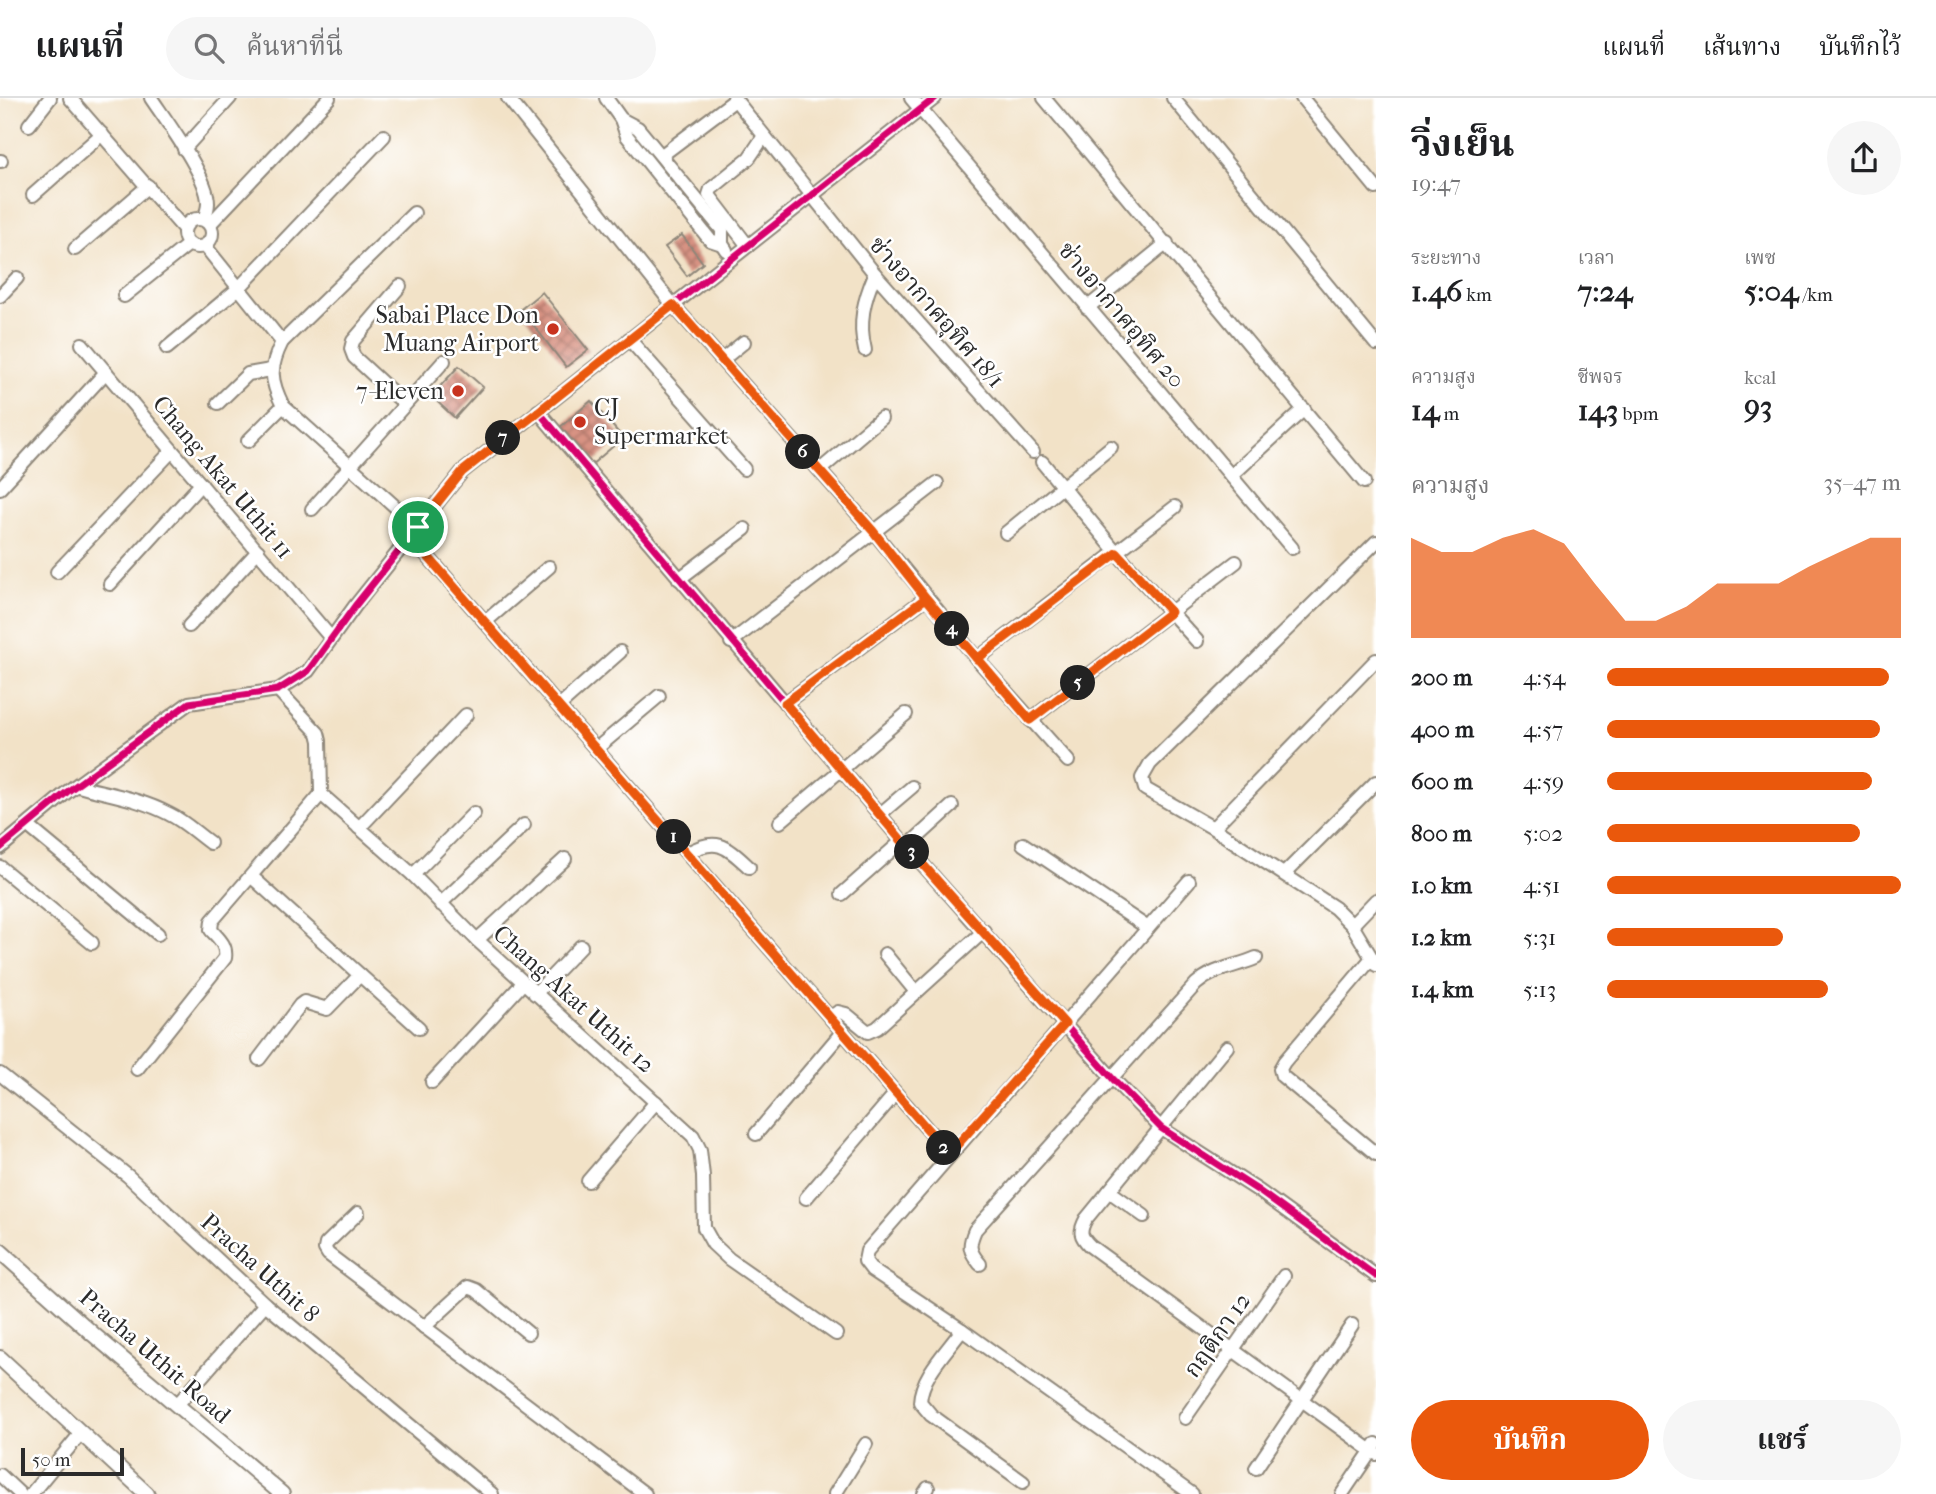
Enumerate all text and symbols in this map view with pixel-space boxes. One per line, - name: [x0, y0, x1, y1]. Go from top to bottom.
- search box: [166, 17, 656, 80]
- text: แผนที่: [35, 27, 124, 66]
- icon: search: [190, 29, 228, 67]
- text: ค้นหาที่นี่: [246, 31, 343, 62]
- text: แผนที่: [1602, 33, 1665, 61]
- text: เส้นทาง: [1703, 33, 1781, 61]
- text: บันทึกไว้: [1819, 33, 1901, 61]
- text: วิ่งเย็น: [1411, 121, 1515, 166]
- button: share: [1827, 121, 1901, 195]
- text: 19:47: [1411, 170, 1461, 197]
- street label: ช่างอากาศอุทิศ 18/1: [863, 231, 1010, 394]
- street label: ช่างอากาศอุทิศ 20: [1052, 236, 1191, 394]
- text: ระยะทาง: [1411, 247, 1481, 269]
- text: เวลา: [1578, 247, 1615, 269]
- text: เพซ: [1744, 247, 1776, 269]
- text: 1.46: [1411, 274, 1462, 309]
- text: 7:24: [1578, 274, 1633, 309]
- text: 5:04: [1744, 274, 1799, 309]
- text: km: [1462, 284, 1492, 306]
- text: /km: [1799, 284, 1833, 306]
- place label: Sabai Place Don Muang Airport: [376, 301, 539, 357]
- marker: Sabai Place Don Muang Airport: [545, 321, 561, 337]
- text: ความสูง: [1411, 366, 1476, 388]
- text: ชีพจร: [1578, 366, 1623, 388]
- text: kcal: [1744, 367, 1776, 389]
- place label: 7-Eleven: [356, 377, 444, 405]
- marker: 7-Eleven: [450, 383, 466, 399]
- text: 93: [1744, 389, 1772, 424]
- street label: Chang Akat Uthit 11: [147, 390, 299, 564]
- text: 14: [1411, 393, 1439, 428]
- text: 143: [1578, 393, 1618, 428]
- place label: CJ Supermarket: [594, 394, 729, 450]
- text: m: [1439, 403, 1459, 425]
- text: bpm: [1618, 403, 1658, 425]
- marker: CJ Supermarket: [572, 414, 588, 430]
- pin: 7: [486, 420, 520, 456]
- text: 7: [498, 426, 507, 448]
- pin: 6: [786, 434, 820, 470]
- text: 6: [797, 440, 808, 462]
- text: 35–47 m: [1824, 469, 1901, 496]
- text: ความสูง: [1411, 472, 1489, 499]
- pin: [388, 497, 448, 557]
- icon: arrive: [399, 508, 437, 546]
- pin: 4: [934, 612, 970, 646]
- text: 4: [946, 617, 957, 639]
- text: 200 m: [1411, 664, 1472, 691]
- text: 4:54: [1523, 664, 1566, 691]
- pin: 5: [1060, 666, 1096, 700]
- text: 5: [1073, 671, 1082, 693]
- text: 400 m: [1411, 716, 1474, 743]
- text: 4:57: [1523, 716, 1563, 743]
- text: 600 m: [1411, 768, 1473, 795]
- text: 4:59: [1523, 768, 1564, 795]
- pin: 1: [656, 820, 692, 854]
- text: 800 m: [1411, 820, 1472, 847]
- text: 5:02: [1523, 820, 1563, 847]
- text: 1: [670, 825, 677, 847]
- pin: 3: [894, 834, 930, 870]
- text: 3: [908, 840, 915, 862]
- text: 1.0 km: [1411, 872, 1472, 899]
- text: 4:51: [1523, 872, 1560, 899]
- street label: Chang Akat Uthit 12: [488, 919, 660, 1079]
- text: 1.2 km: [1411, 924, 1471, 951]
- text: 5:31: [1523, 924, 1556, 951]
- text: 1.4 km: [1411, 976, 1474, 1003]
- text: 5:13: [1523, 976, 1556, 1003]
- pin: 2: [926, 1130, 962, 1166]
- text: 2: [939, 1136, 948, 1158]
- street label: Pracha Uthit 8: [195, 1208, 325, 1328]
- street label: Pracha Uthit Road: [74, 1283, 237, 1430]
- street label: กฤติกา 12: [1178, 1287, 1256, 1383]
- button: บันทึก: [1411, 1400, 1649, 1480]
- button: แชร์: [1663, 1400, 1901, 1480]
- scale bar: [21, 1445, 124, 1477]
- text: 50 m: [32, 1449, 71, 1471]

